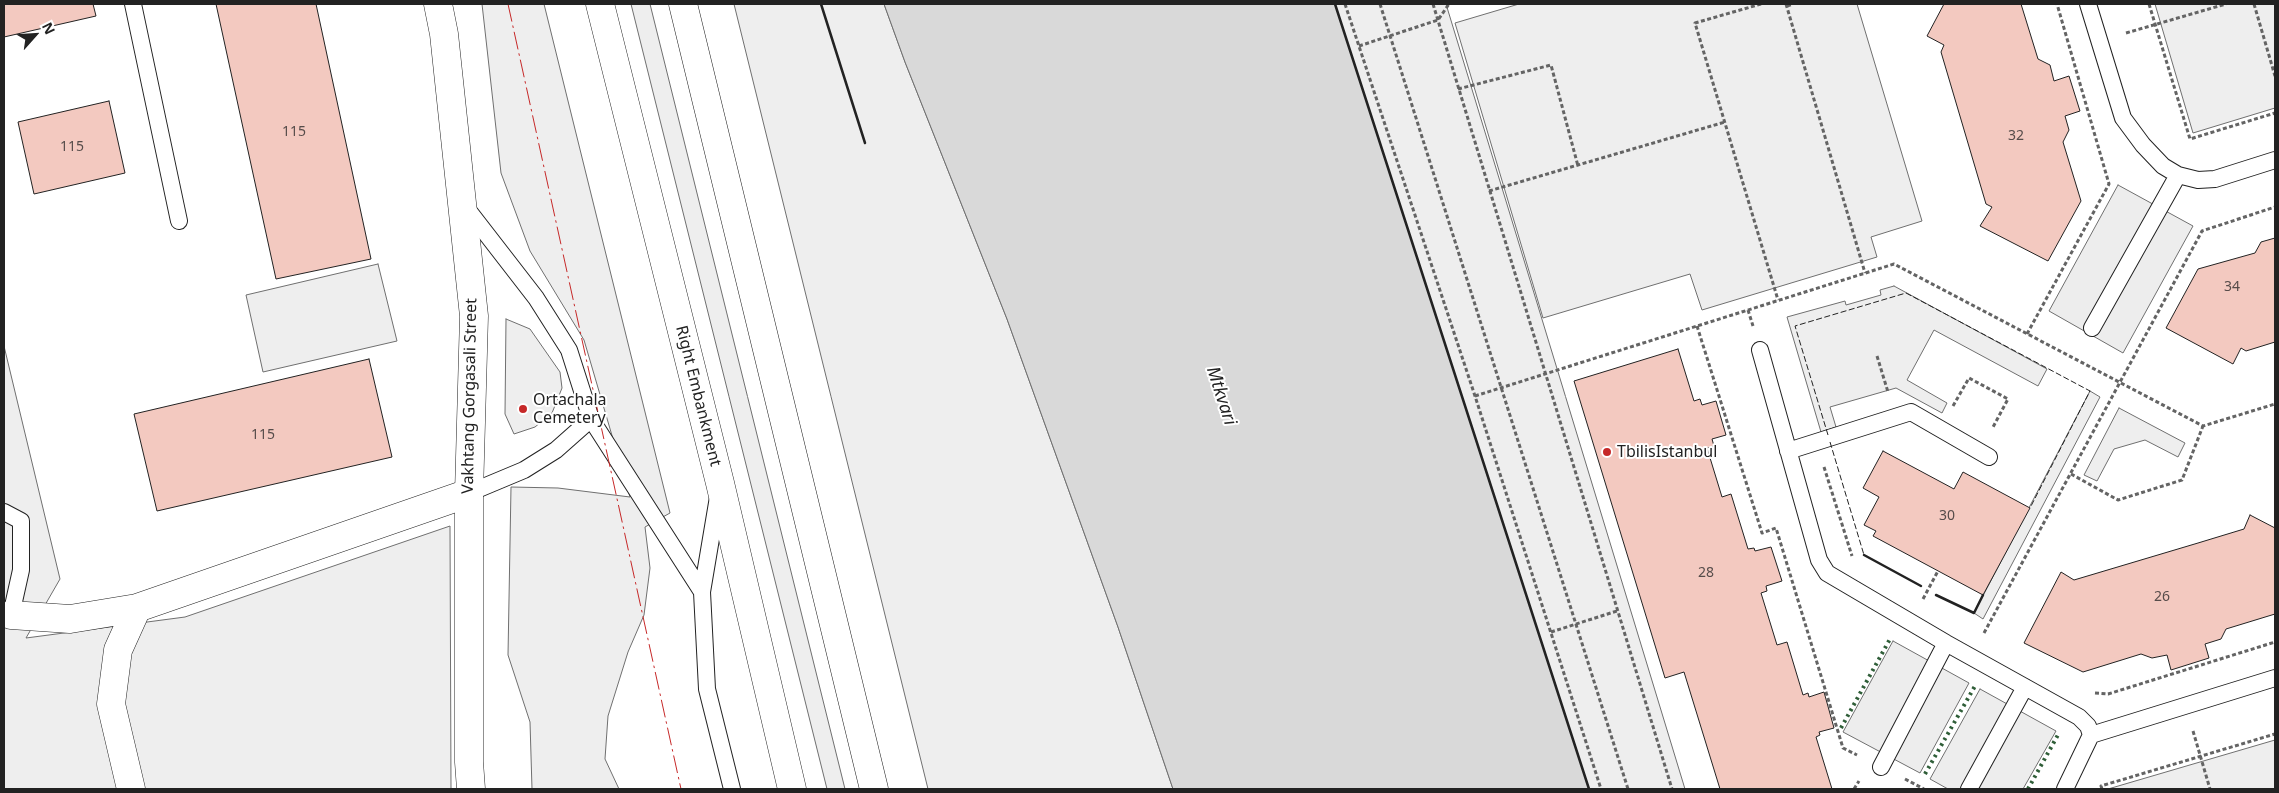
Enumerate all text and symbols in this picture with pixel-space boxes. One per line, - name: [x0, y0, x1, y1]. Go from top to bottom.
- north arrow: [10, 10, 60, 60]
- text: N: [38, 19, 60, 37]
- house number: 115: [282, 124, 306, 140]
- house number: 32: [2008, 128, 2024, 144]
- house number: 115: [60, 139, 84, 155]
- house number: 34: [2224, 279, 2240, 295]
- street label: Vakhtang Gorgasali Street: [459, 298, 481, 494]
- street label: Right Embankment: [671, 324, 725, 468]
- water label: Mtkvari: [1201, 364, 1241, 428]
- place label: Ortachala Cemetery: [533, 390, 607, 428]
- marker: Ortachala Cemetery: [517, 403, 529, 415]
- house number: 115: [251, 427, 275, 443]
- place label: TbilisIstanbul: [1617, 442, 1717, 462]
- marker: TbilisIstanbul: [1601, 446, 1613, 458]
- house number: 30: [1939, 508, 1955, 524]
- house number: 28: [1698, 565, 1714, 581]
- house number: 26: [2154, 589, 2170, 605]

